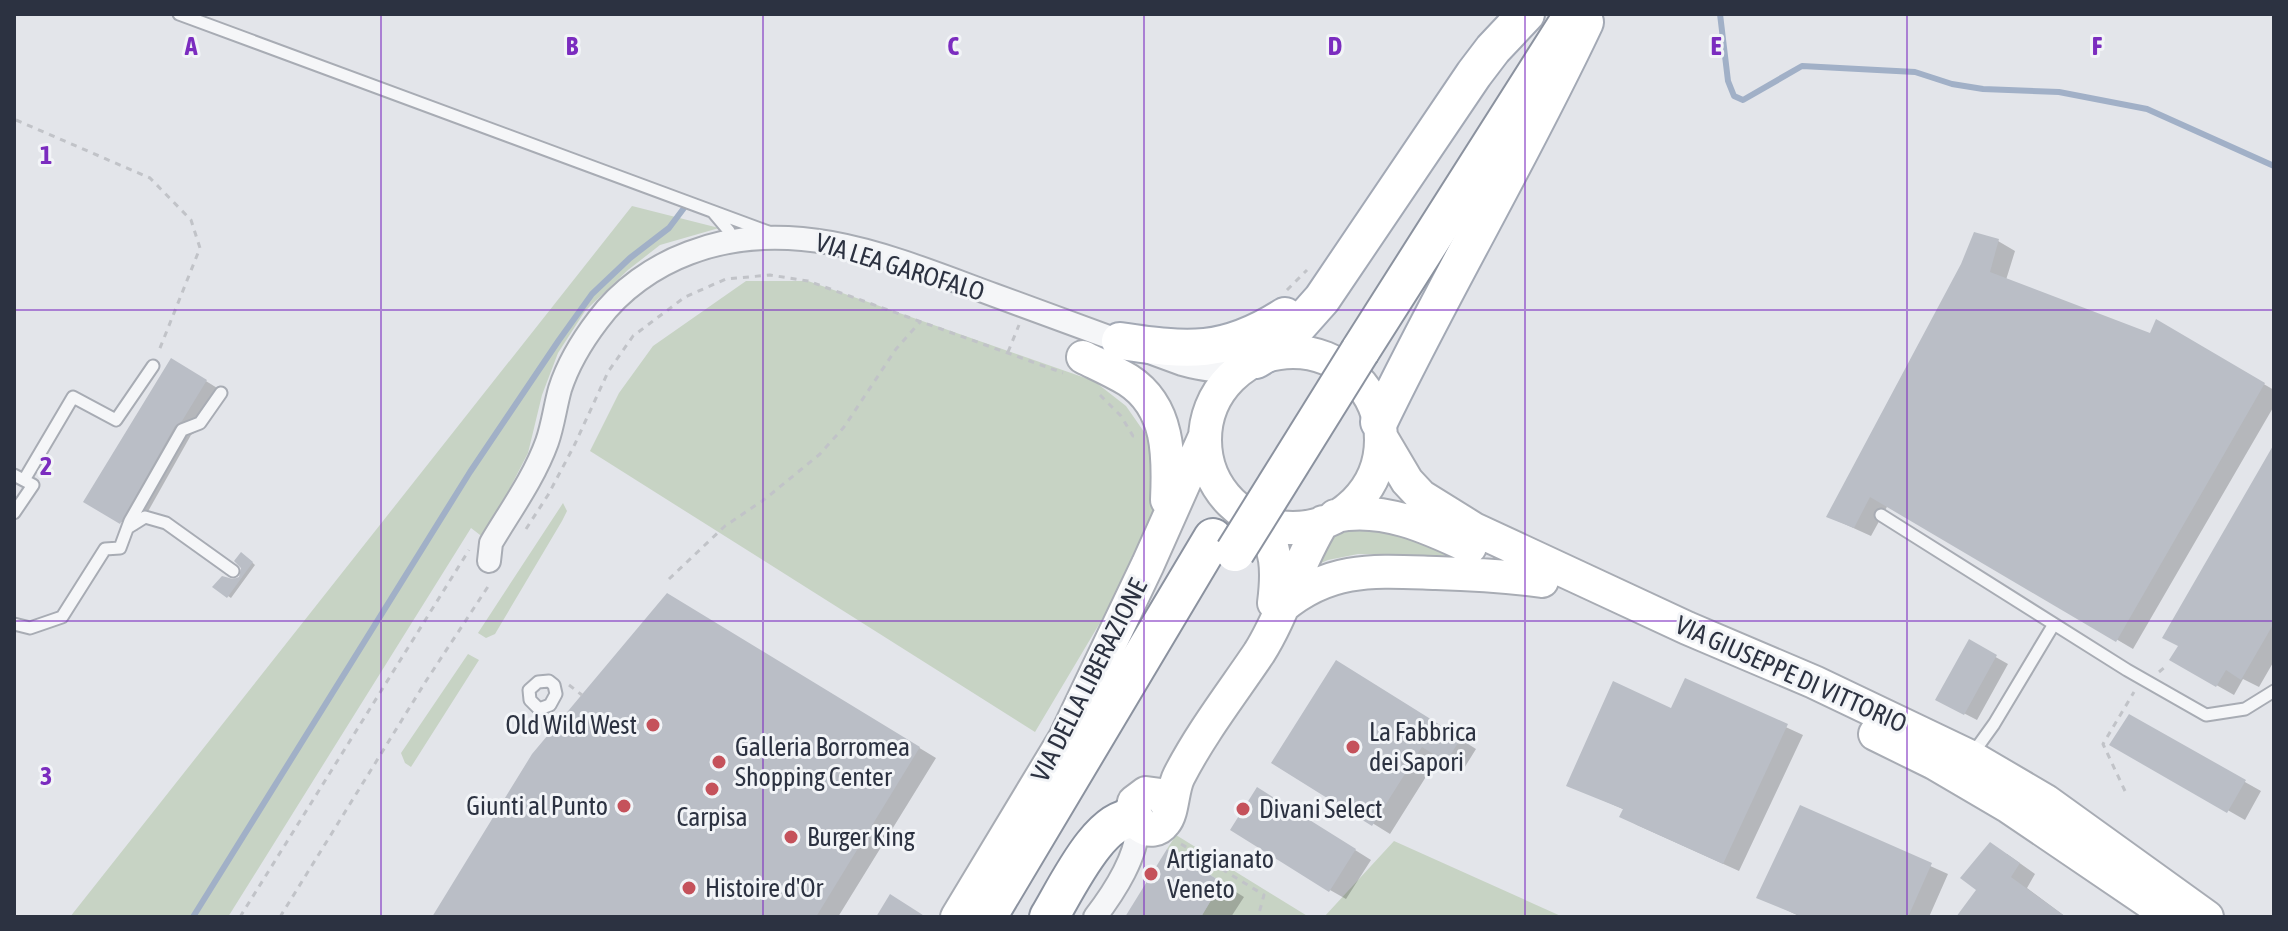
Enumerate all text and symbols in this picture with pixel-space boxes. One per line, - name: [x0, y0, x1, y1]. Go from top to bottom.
- text: A: [184, 31, 198, 61]
- text: B: [566, 31, 579, 61]
- text: C: [947, 31, 959, 61]
- text: D: [1328, 31, 1342, 61]
- text: E: [1710, 31, 1722, 61]
- text: F: [2092, 31, 2103, 61]
- text: 1: [40, 140, 52, 170]
- street label: VIA LEA GAROFALO: [812, 227, 988, 307]
- text: 2: [40, 451, 52, 481]
- street label: VIA DELLA LIBERAZIONE: [1025, 574, 1153, 786]
- street label: VIA GIUSEPPE DI VITTORIO: [1671, 609, 1911, 739]
- place label: Old Wild West: [505, 710, 637, 740]
- marker: Old Wild West: [644, 716, 662, 734]
- place label: La Fabbrica dei Sapori: [1369, 717, 1477, 777]
- place label: Galleria Borromea Shopping Center: [735, 732, 910, 792]
- marker: La Fabbrica dei Sapori: [1344, 738, 1362, 756]
- marker: Galleria Borromea Shopping Center: [710, 753, 728, 771]
- text: 3: [40, 761, 52, 791]
- marker: Carpisa: [703, 780, 721, 798]
- place label: Giunti al Punto: [466, 791, 608, 821]
- place label: Divani Select: [1259, 794, 1382, 824]
- marker: Giunti al Punto: [615, 797, 633, 815]
- marker: Divani Select: [1234, 800, 1252, 818]
- place label: Carpisa: [676, 802, 748, 832]
- place label: Burger King: [807, 822, 916, 852]
- marker: Burger King: [782, 828, 800, 846]
- place label: Artigianato Veneto: [1167, 844, 1274, 904]
- marker: Artigianato Veneto: [1142, 865, 1160, 883]
- place label: Histoire d'Or: [705, 873, 824, 903]
- marker: Histoire d'Or: [680, 879, 698, 897]

